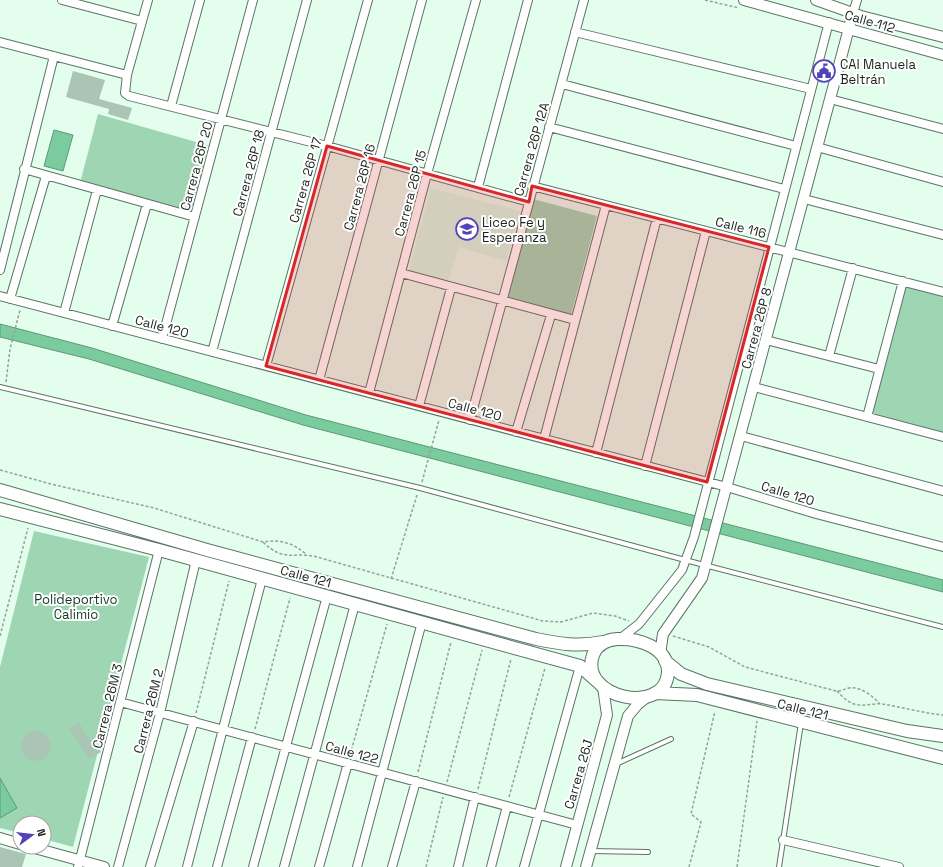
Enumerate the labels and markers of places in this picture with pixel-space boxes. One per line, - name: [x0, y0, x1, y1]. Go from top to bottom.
- place label: CAI Manuela Beltrán: [840, 56, 916, 88]
- public building icon: CAI Manuela Beltrán: [811, 58, 837, 84]
- place label: Liceo Fe y Esperanza: [482, 214, 547, 246]
- school or university icon: Liceo Fe y Esperanza: [454, 216, 480, 242]

